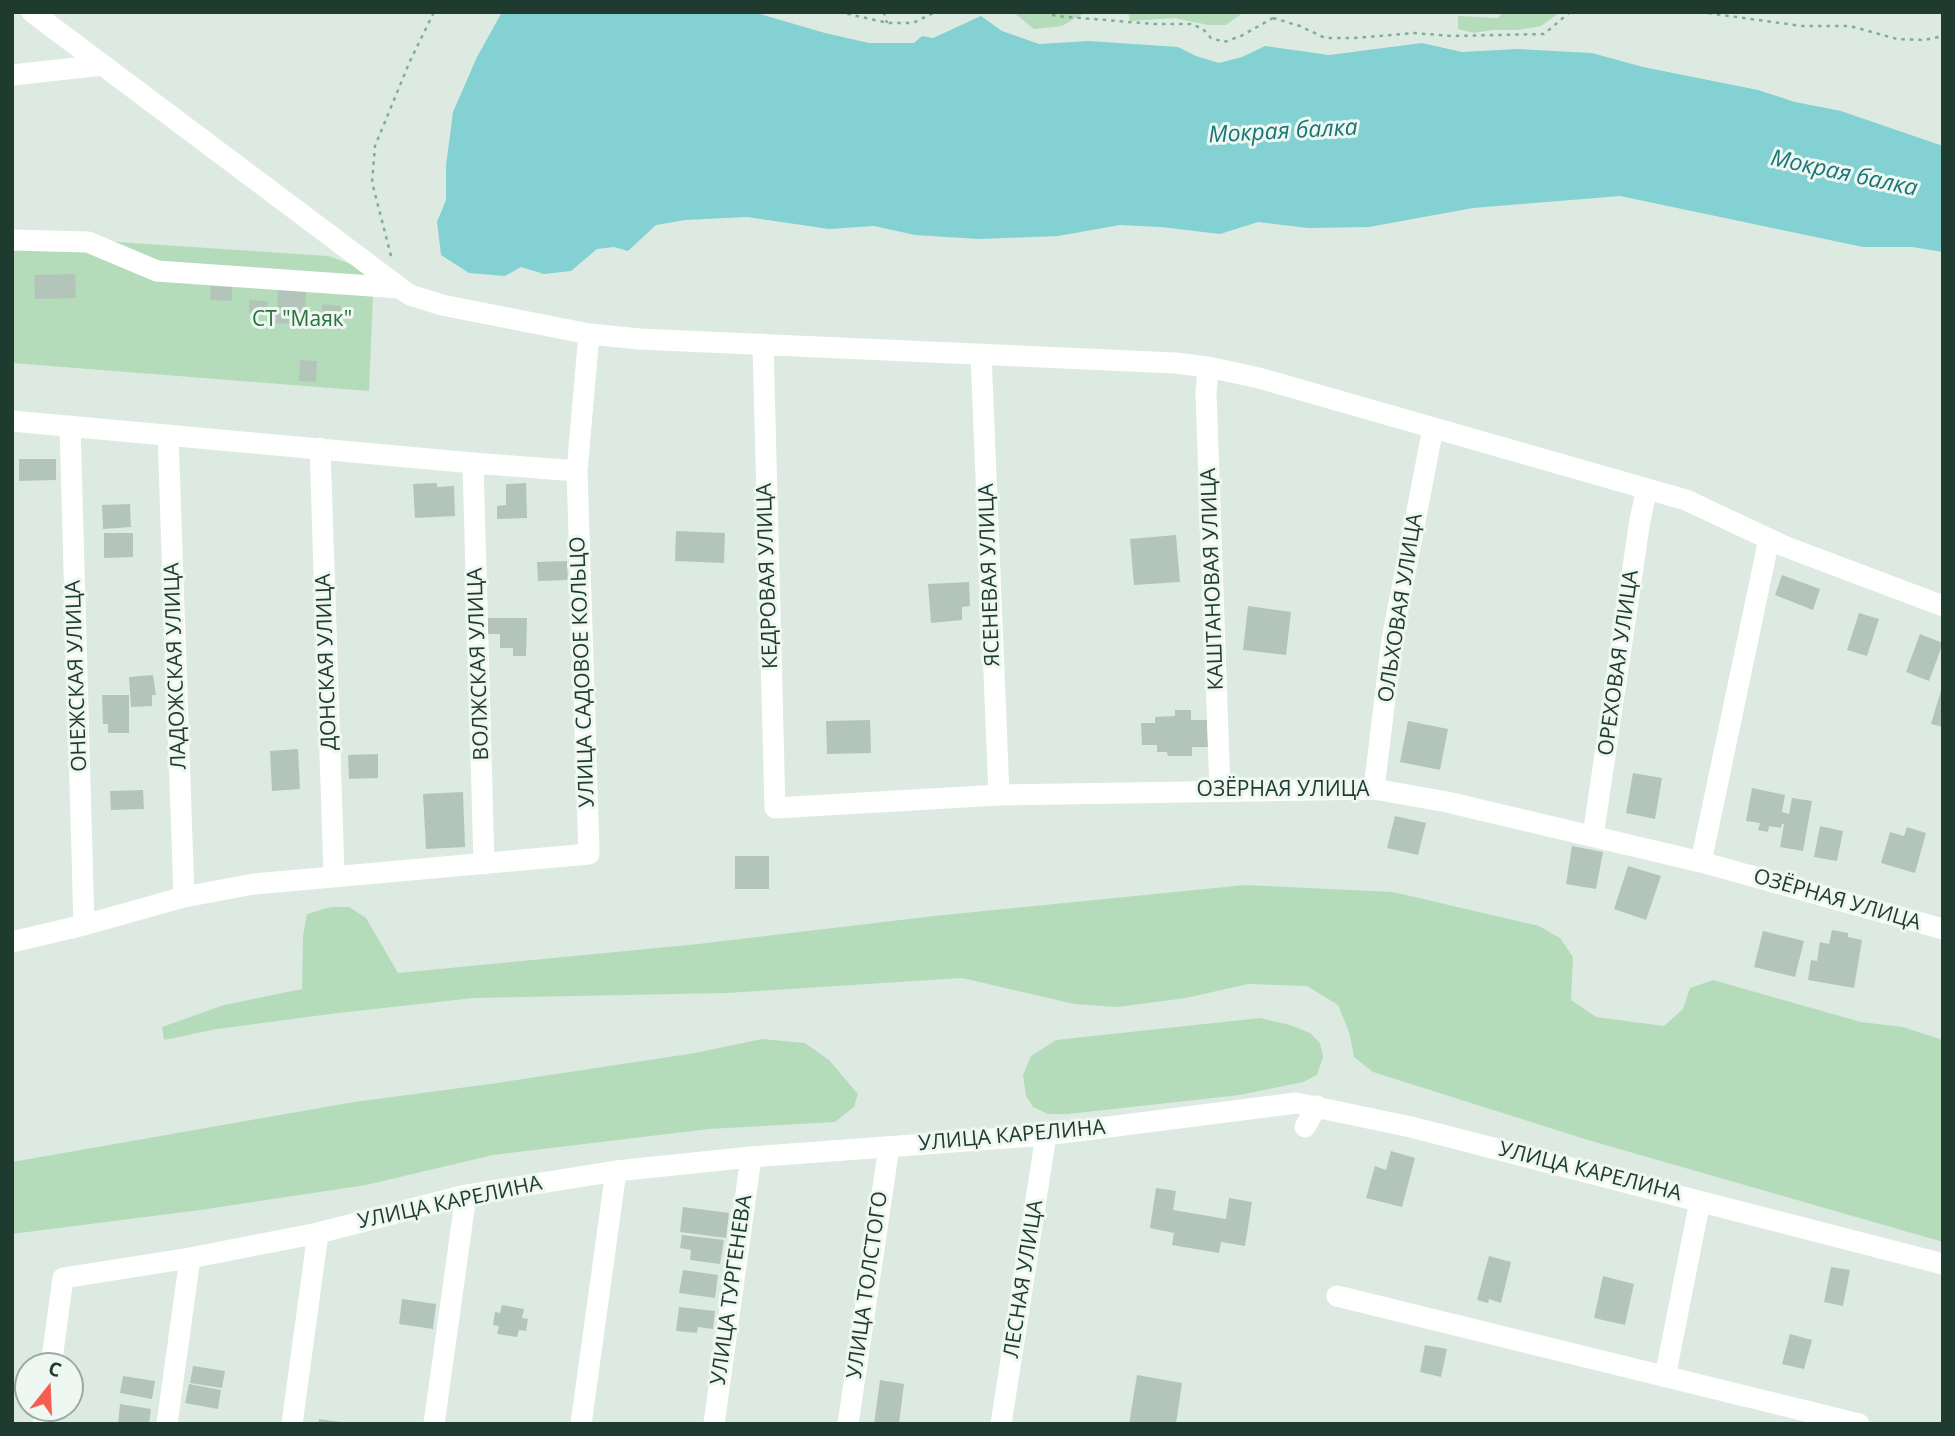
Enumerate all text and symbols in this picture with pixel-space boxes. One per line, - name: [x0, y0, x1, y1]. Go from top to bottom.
- water label: Мокрая балка: [1208, 114, 1358, 150]
- water label: Мокрая балка: [1768, 145, 1920, 203]
- park label: СТ "Маяк": [252, 307, 352, 333]
- street label: КАШТАНОВАЯ УЛИЦА: [1197, 467, 1229, 691]
- street label: КЕДРОВАЯ УЛИЦА: [752, 483, 784, 669]
- street label: ЯСЕНЕВАЯ УЛИЦА: [974, 483, 1006, 667]
- street label: ОЛЬХОВАЯ УЛИЦА: [1374, 512, 1428, 704]
- street label: УЛИЦА САДОВОЕ КОЛЬЦО: [566, 536, 600, 808]
- street label: ЛАДОЖСКАЯ УЛИЦА: [160, 562, 192, 770]
- street label: ВОЛЖСКАЯ УЛИЦА: [463, 567, 495, 761]
- street label: ОРЕХОВАЯ УЛИЦА: [1594, 569, 1644, 757]
- street label: ДОНСКАЯ УЛИЦА: [311, 573, 343, 751]
- street label: ОНЕЖСКАЯ УЛИЦА: [61, 580, 93, 772]
- street label: ОЗЁРНАЯ УЛИЦА: [1197, 777, 1369, 803]
- street label: ОЗЁРНАЯ УЛИЦА: [1750, 864, 1924, 936]
- street label: УЛИЦА КАРЕЛИНА: [917, 1115, 1107, 1157]
- street label: УЛИЦА КАРЕЛИНА: [1496, 1137, 1684, 1207]
- street label: УЛИЦА КАРЕЛИНА: [356, 1171, 544, 1235]
- street label: УЛИЦА ТОЛСТОГО: [842, 1190, 894, 1380]
- street label: УЛИЦА ТУРГЕНЕВА: [706, 1193, 758, 1387]
- street label: ЛЕСНАЯ УЛИЦА: [999, 1198, 1049, 1360]
- north arrow: [14, 1352, 84, 1422]
- text: С: [45, 1355, 65, 1383]

